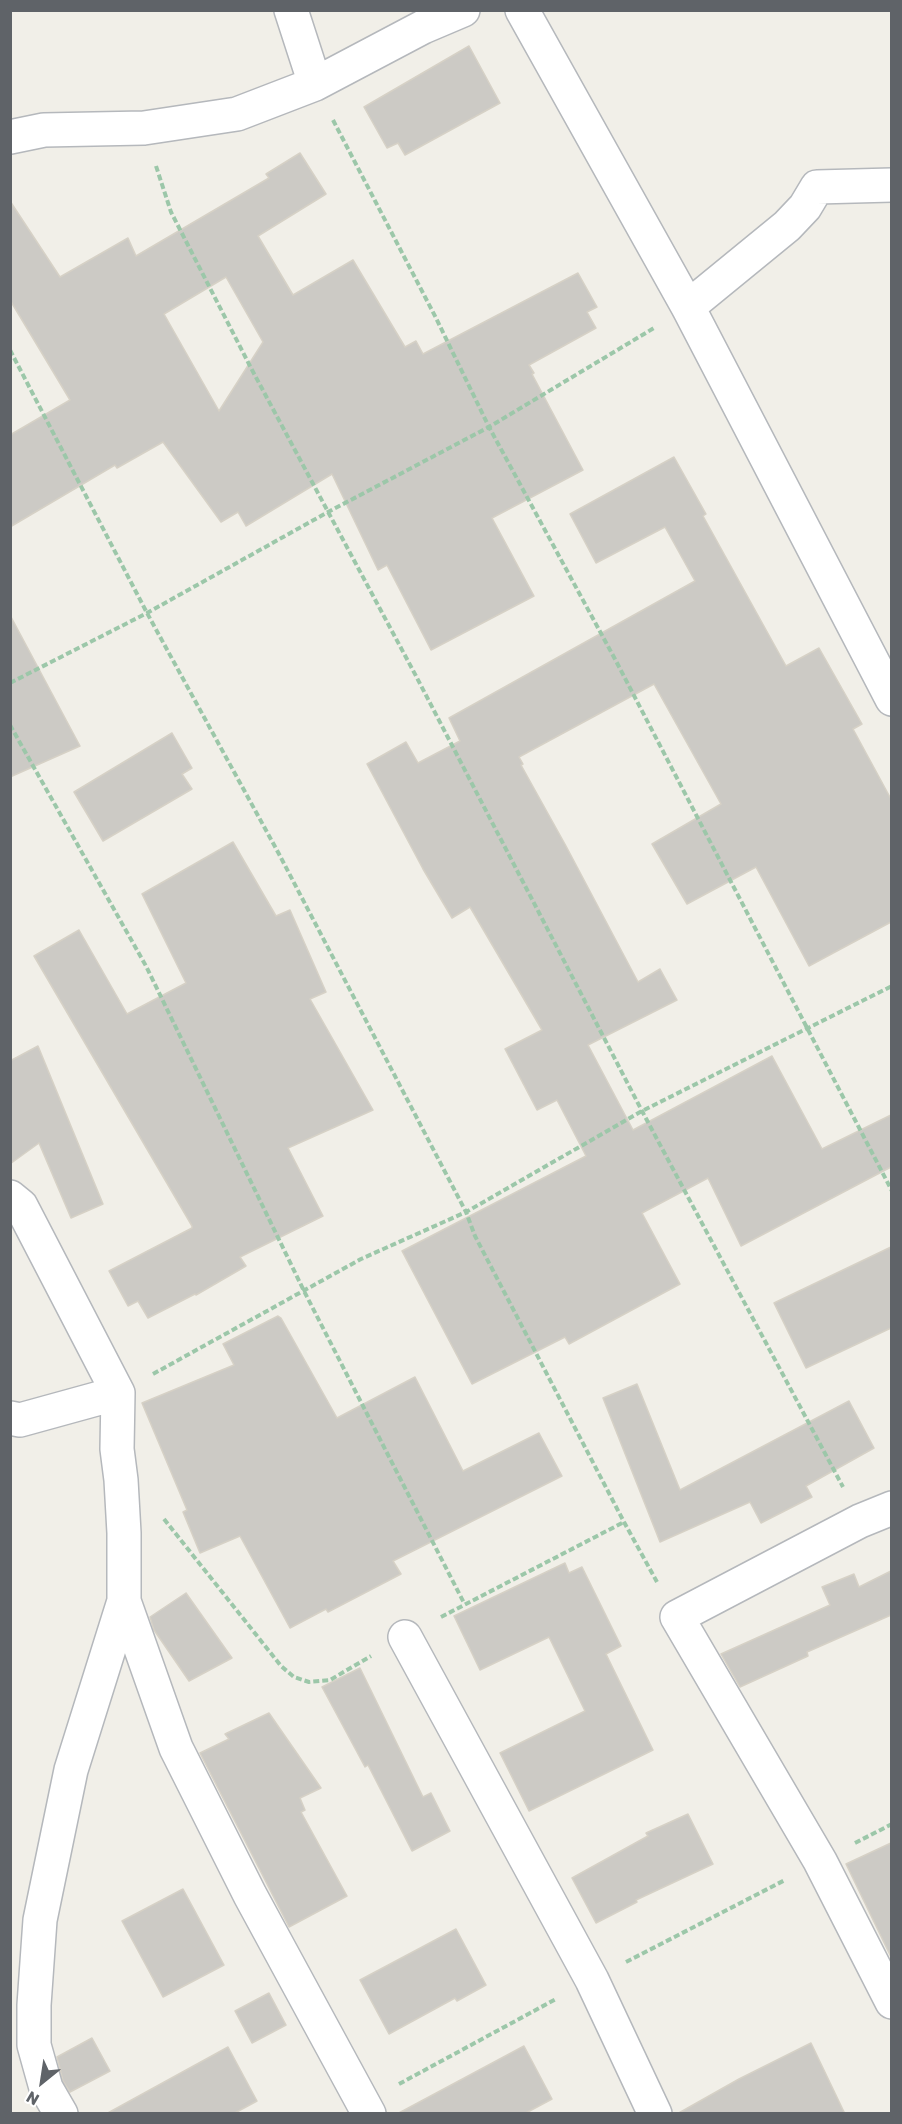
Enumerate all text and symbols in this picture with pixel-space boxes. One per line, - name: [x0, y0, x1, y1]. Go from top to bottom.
- north arrow: [12, 2052, 72, 2112]
- text: N: [23, 2087, 42, 2109]

